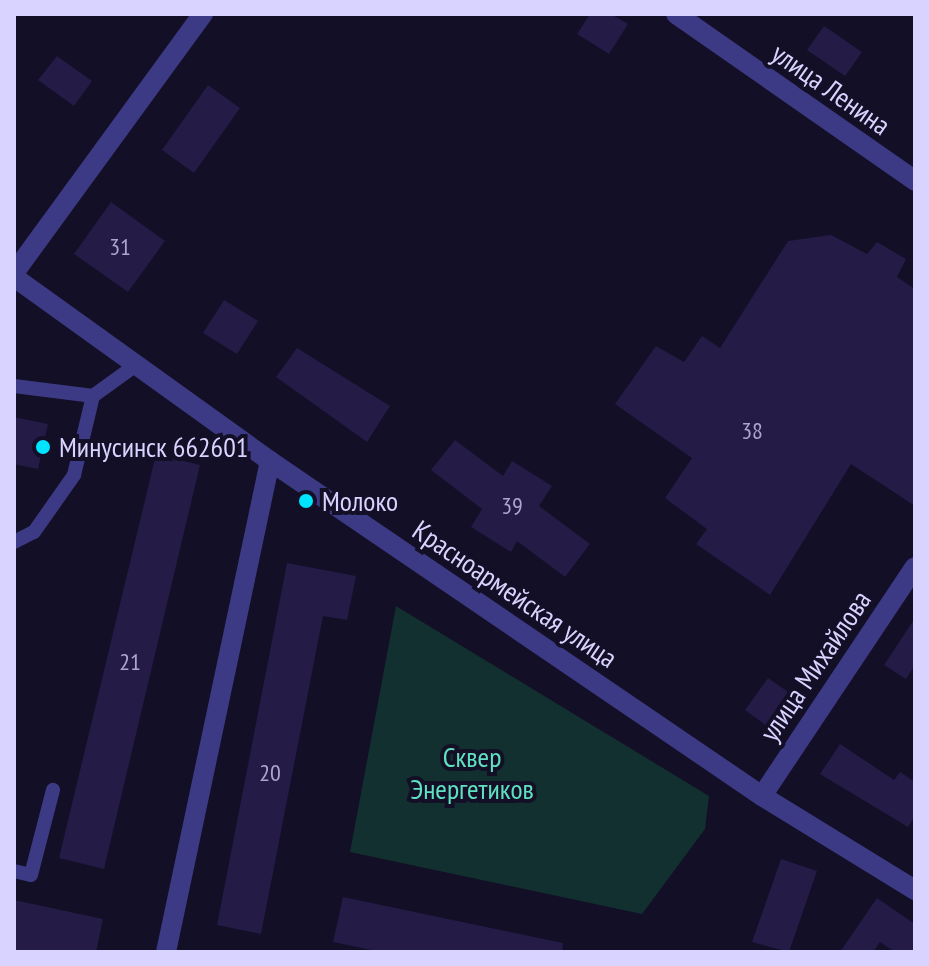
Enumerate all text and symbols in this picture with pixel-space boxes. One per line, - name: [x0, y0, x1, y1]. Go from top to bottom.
- street label: улица Ленина: [765, 36, 897, 142]
- house number: 31: [109, 233, 131, 261]
- house number: 38: [741, 417, 763, 445]
- place label: Минусинск 662601: [59, 430, 248, 464]
- marker: Минусинск 662601: [34, 438, 52, 456]
- place label: Молоко: [322, 484, 398, 518]
- marker: Молоко: [297, 492, 315, 510]
- house number: 39: [501, 492, 523, 520]
- street label: Красноармейская улица: [406, 513, 624, 675]
- street label: улица Михайлова: [752, 584, 878, 748]
- house number: 21: [119, 648, 141, 676]
- park label: Сквер Энергетиков: [410, 740, 534, 806]
- house number: 20: [259, 759, 281, 787]

